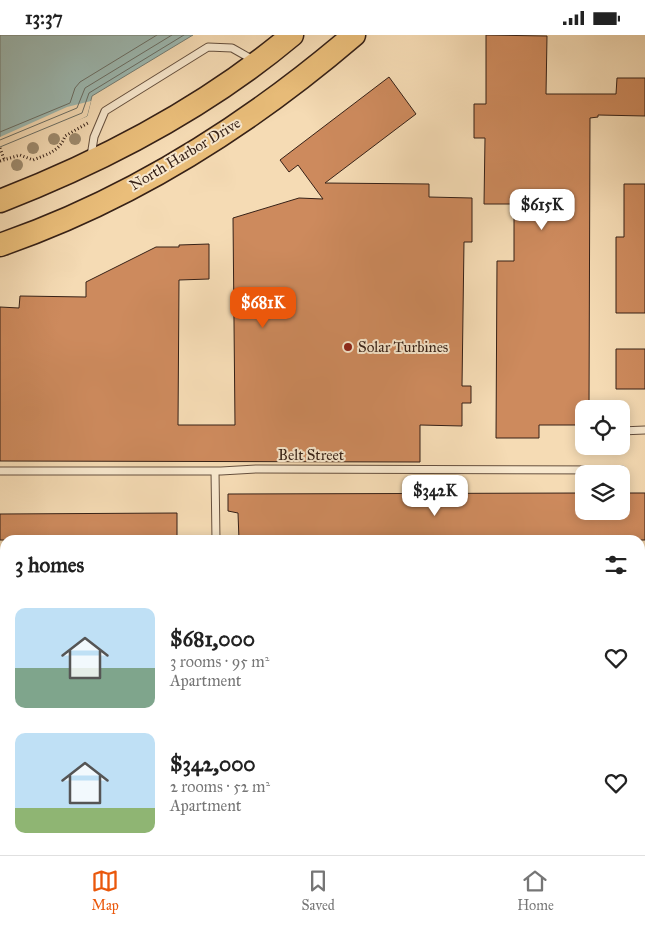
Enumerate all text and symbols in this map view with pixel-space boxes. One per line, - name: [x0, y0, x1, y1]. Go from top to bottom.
- text: 13:37: [25, 6, 63, 29]
- street label: North Harbor Drive: [126, 114, 244, 194]
- pin: $615K: [507, 189, 577, 231]
- text: $615K: [521, 195, 563, 214]
- pin: $681K: [228, 287, 298, 329]
- text: $681K: [241, 293, 285, 312]
- place label: Solar Turbines: [358, 338, 448, 356]
- marker: Solar Turbines: [342, 341, 354, 353]
- map controls: [575, 400, 630, 520]
- button: locate: [575, 400, 630, 455]
- street label: Belt Street: [278, 446, 345, 464]
- button: layers: [575, 465, 630, 520]
- pin: $342K: [400, 475, 470, 517]
- text: $342K: [413, 481, 457, 500]
- icon: filters: [602, 551, 630, 579]
- text: 3 homes: [15, 552, 84, 578]
- text: $681,000: [170, 626, 255, 652]
- icon: home: [55, 628, 115, 688]
- icon: heart: [602, 644, 630, 672]
- text: 3 rooms · 95 m²: [170, 652, 269, 671]
- text: Apartment: [170, 671, 242, 690]
- text: $342,000: [170, 751, 256, 777]
- icon: home: [55, 753, 115, 813]
- icon: heart: [602, 769, 630, 797]
- text: 2 rooms · 52 m²: [170, 777, 270, 796]
- text: Apartment: [170, 796, 242, 815]
- tab: Map: [91, 867, 119, 914]
- tab: Saved: [302, 867, 335, 914]
- tab: Home: [517, 867, 554, 914]

